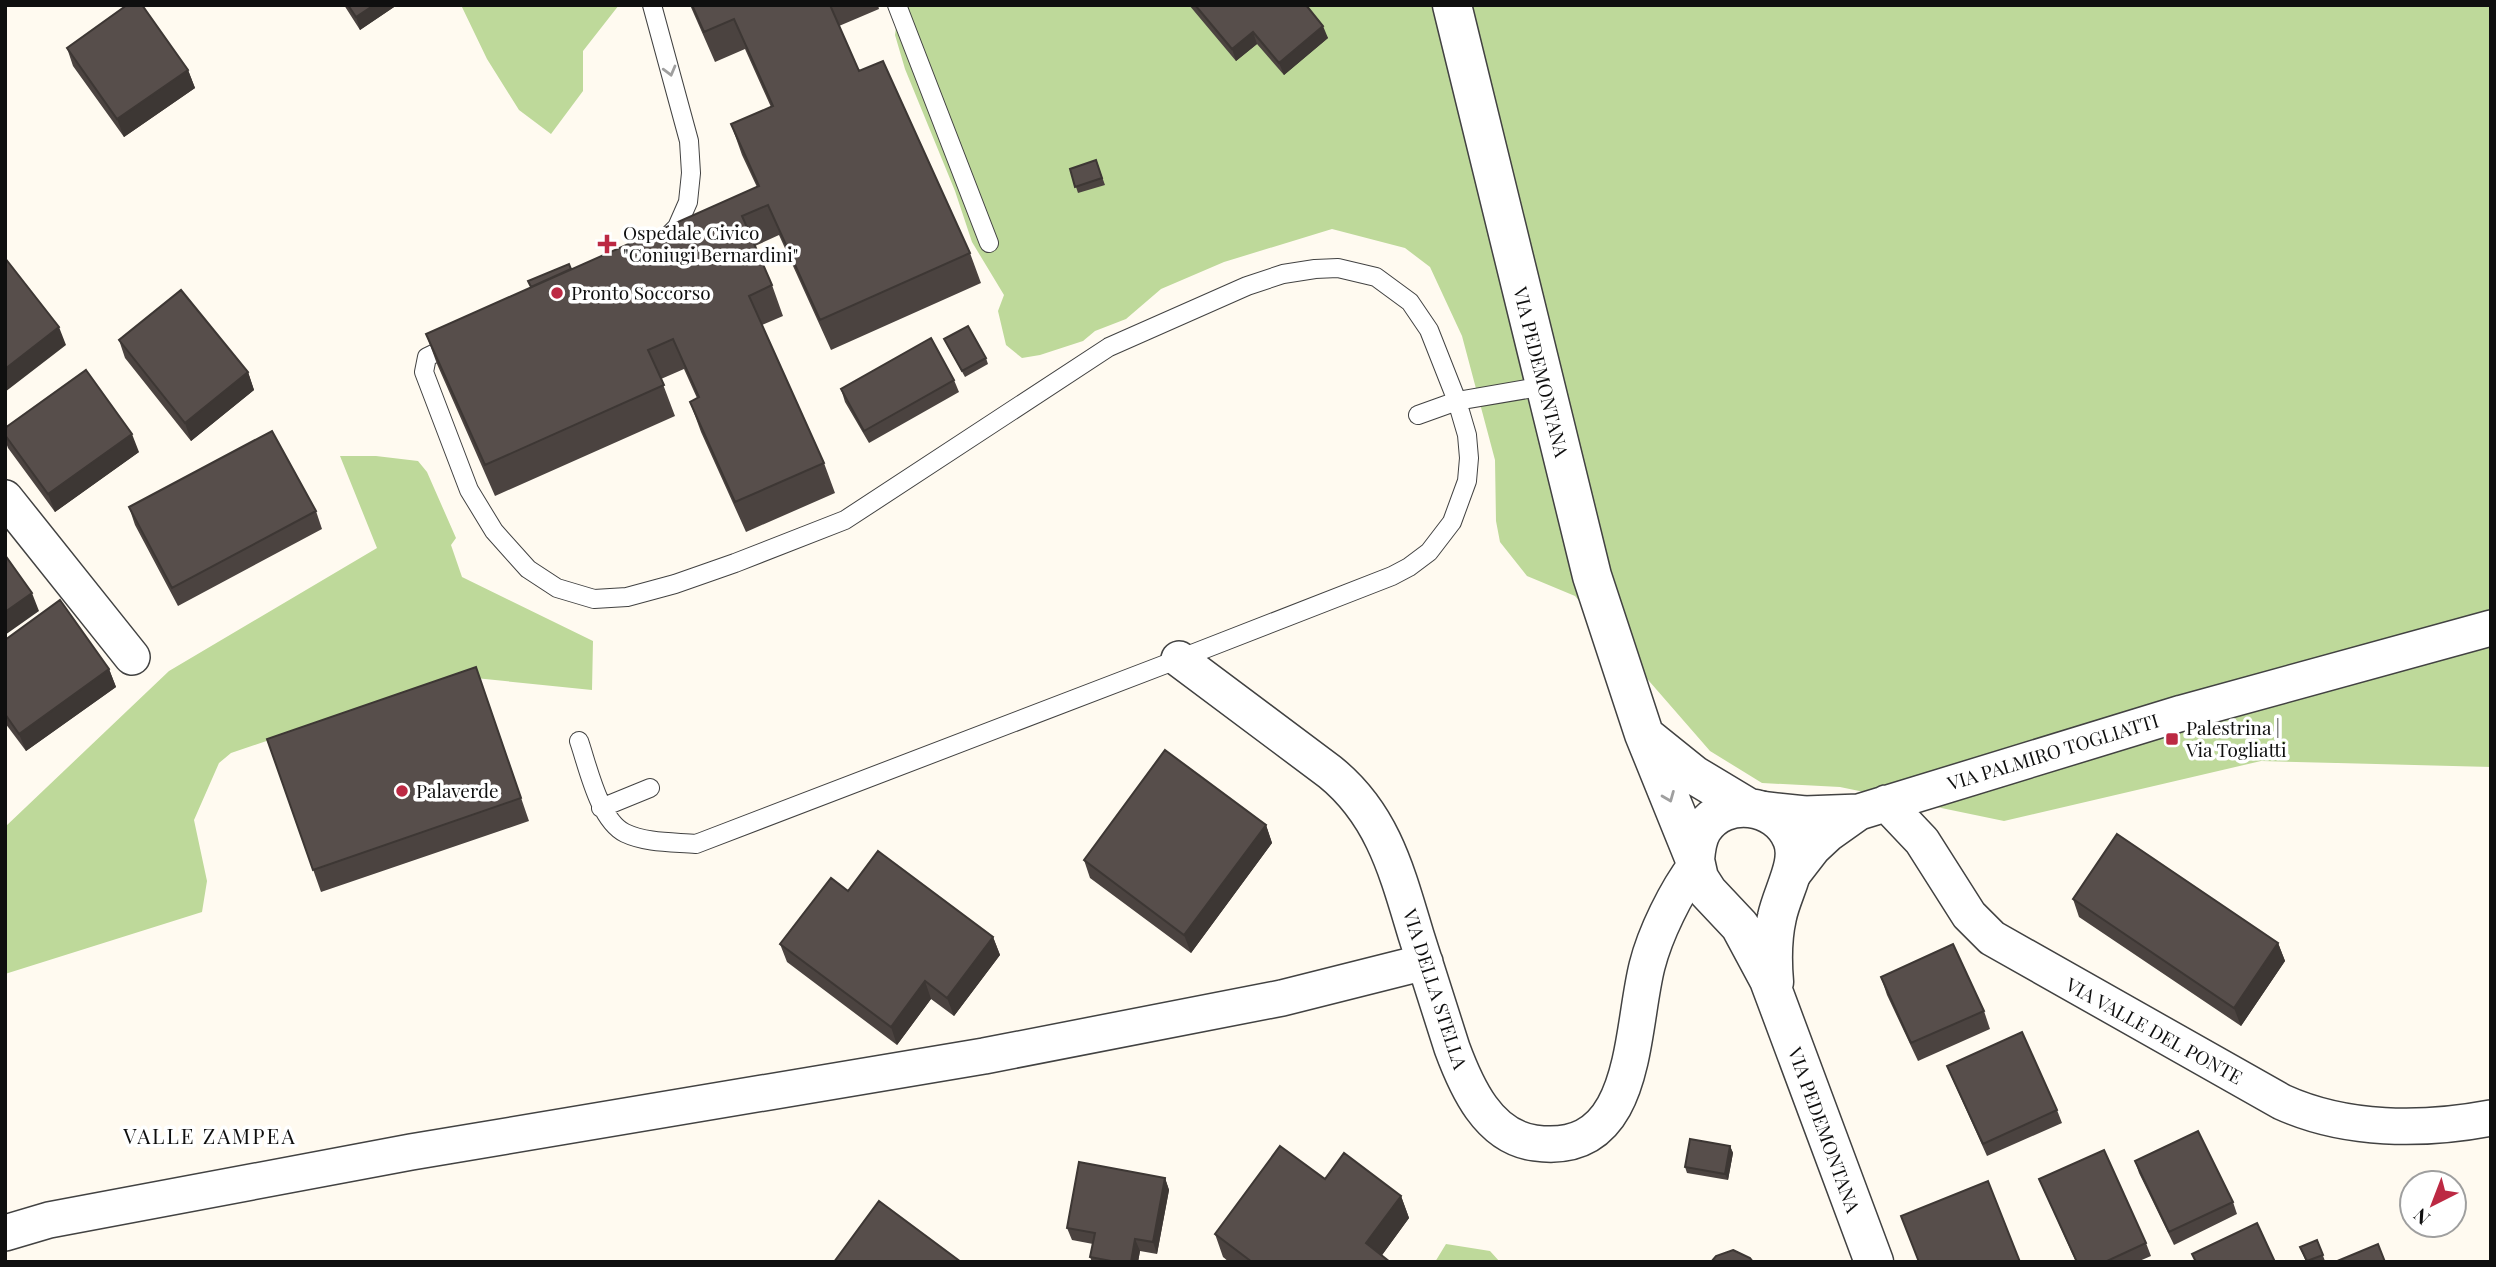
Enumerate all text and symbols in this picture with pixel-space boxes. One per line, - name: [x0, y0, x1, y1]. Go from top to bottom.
- one-way arrow: [662, 65, 676, 77]
- place label: Ospedale Civico "Coniugi Bernardini": [623, 219, 798, 267]
- marker: Ospedale Civico "Coniugi Bernardini": [597, 234, 617, 254]
- place label: Pronto Soccorso: [571, 279, 711, 305]
- street label: VIA PEDEMONTANA: [1508, 283, 1576, 461]
- marker: Pronto Soccorso: [549, 285, 565, 301]
- street label: VIA PALMIRO TOGLIATTI: [1943, 706, 2162, 796]
- place label: Palestrina | Via Togliatti: [2185, 714, 2287, 762]
- marker: Palestrina | Via Togliatti: [2164, 731, 2180, 747]
- place label: Palaverde: [416, 777, 499, 803]
- marker: Palaverde: [394, 783, 410, 799]
- one-way arrow: [1660, 791, 1674, 803]
- street label: VIA DELLA STELLA: [1397, 904, 1474, 1073]
- street label: VIA VALLE DEL PONTE: [2061, 970, 2248, 1090]
- street label: VIA PEDEMONTANA: [1783, 1042, 1867, 1217]
- district label: VALLE ZAMPEA: [122, 1121, 297, 1149]
- north arrow: [2398, 1169, 2468, 1239]
- text: N: [2407, 1203, 2435, 1232]

